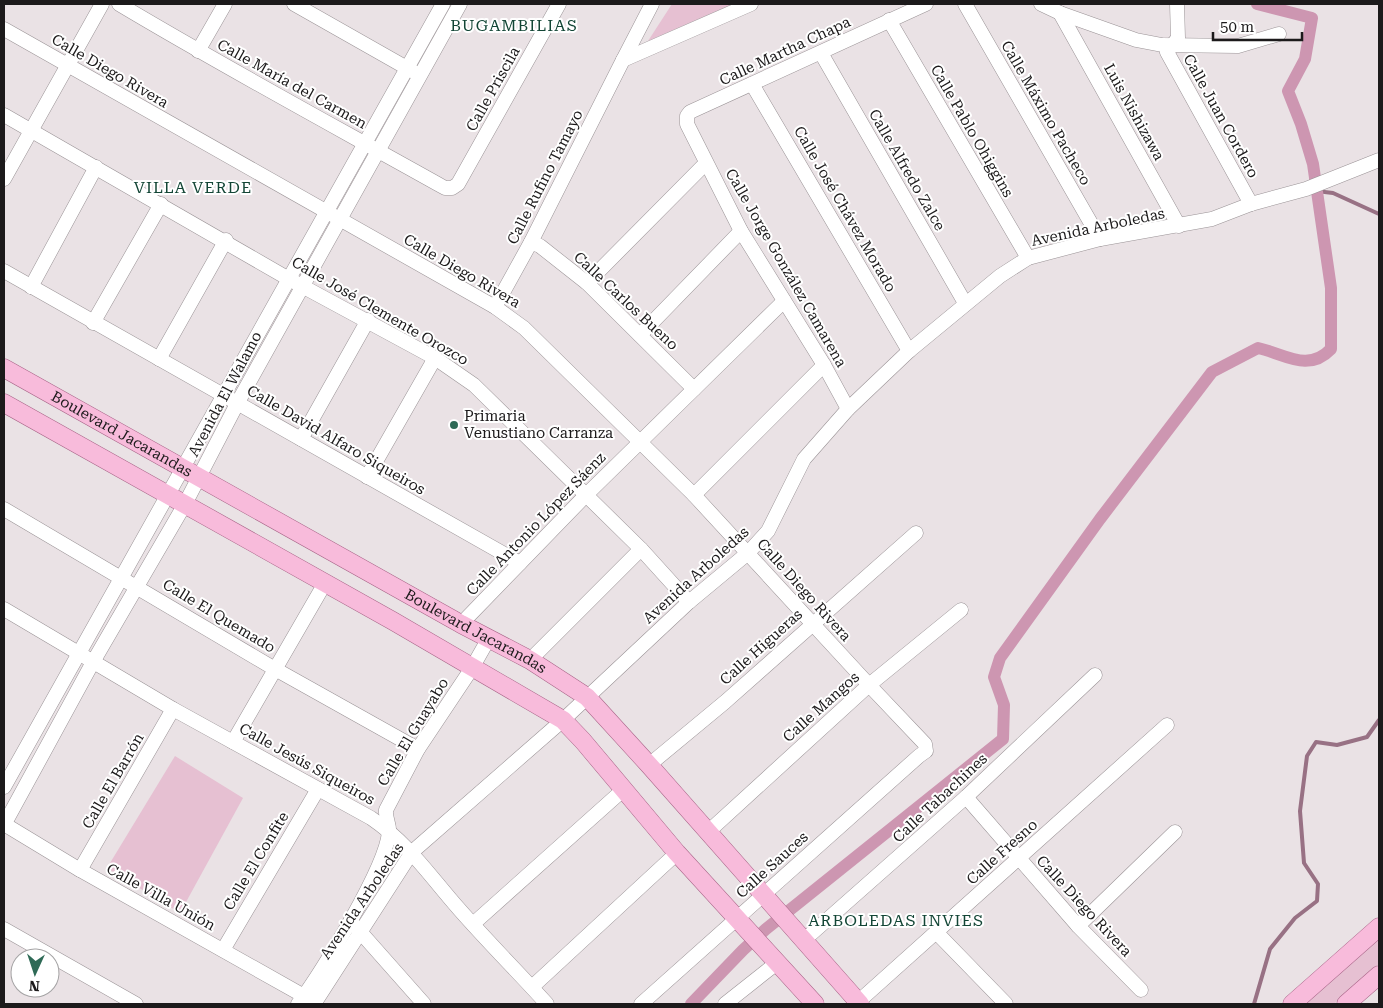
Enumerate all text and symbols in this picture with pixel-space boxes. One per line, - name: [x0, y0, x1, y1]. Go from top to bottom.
- scale bar: [1213, 10, 1302, 42]
- street label: Calle Martha Chapa: [717, 13, 853, 89]
- district label: BUGAMBILIAS: [450, 16, 578, 35]
- text: 50 m: [1220, 18, 1255, 36]
- street label: Calle Diego Rivera: [48, 30, 172, 112]
- street label: Calle María del Carmen: [214, 35, 370, 133]
- street label: Calle Máximo Pacheco: [997, 37, 1095, 189]
- street label: Calle Priscila: [462, 44, 524, 134]
- street label: Calle Juan Cordero: [1180, 51, 1262, 181]
- street label: Luis Nishizawa: [1100, 60, 1168, 164]
- street label: Calle Pablo Ohiggins: [927, 62, 1017, 200]
- street label: Calle Alfredo Zalce: [865, 106, 949, 234]
- street label: Calle Rufino Tamayo: [503, 107, 587, 247]
- street label: Calle José Chávez Morado: [790, 123, 900, 295]
- street label: Calle Jorge González Camarena: [722, 166, 850, 370]
- district label: VILLA VERDE: [134, 178, 252, 197]
- street label: Avenida Arboledas: [1030, 204, 1166, 250]
- street label: Calle Diego Rivera: [400, 230, 524, 312]
- street label: Calle Carlos Bueno: [570, 248, 682, 354]
- street label: Calle José Clemente Orozco: [288, 253, 472, 369]
- street label: Avenida El Walamo: [184, 328, 266, 460]
- street label: Calle David Alfaro Siqueiros: [244, 381, 428, 499]
- street label: Boulevard Jacarandas: [48, 387, 195, 481]
- place label: Primaria Venustiano Carranza: [464, 407, 613, 442]
- marker: Primaria Venustiano Carranza: [448, 419, 460, 431]
- street label: Calle Antonio López Sáenz: [463, 449, 609, 599]
- street label: Avenida Arboledas: [639, 523, 753, 627]
- street label: Calle Diego Rivera: [753, 535, 855, 645]
- street label: Calle El Quemado: [159, 575, 279, 657]
- street label: Boulevard Jacarandas: [401, 585, 550, 677]
- street label: Calle Higueras: [716, 605, 806, 689]
- street label: Calle Mangos: [779, 668, 863, 746]
- street label: Calle El Guayabo: [374, 675, 452, 789]
- street label: Calle Jesús Siqueiros: [236, 719, 378, 809]
- street label: Calle El Barrón: [78, 730, 148, 832]
- street label: Calle Tabachines: [889, 750, 991, 846]
- street label: Calle El Confite: [220, 808, 292, 914]
- street label: Calle Fresno: [963, 815, 1041, 889]
- street label: Calle Sauces: [732, 828, 812, 902]
- street label: Avenida Arboledas: [317, 840, 407, 962]
- street label: Calle Diego Rivera: [1032, 852, 1136, 960]
- street label: Calle Villa Unión: [103, 860, 219, 935]
- district label: ARBOLEDAS INVIES: [808, 911, 984, 930]
- north arrow: [10, 948, 60, 998]
- text: N: [28, 978, 40, 994]

